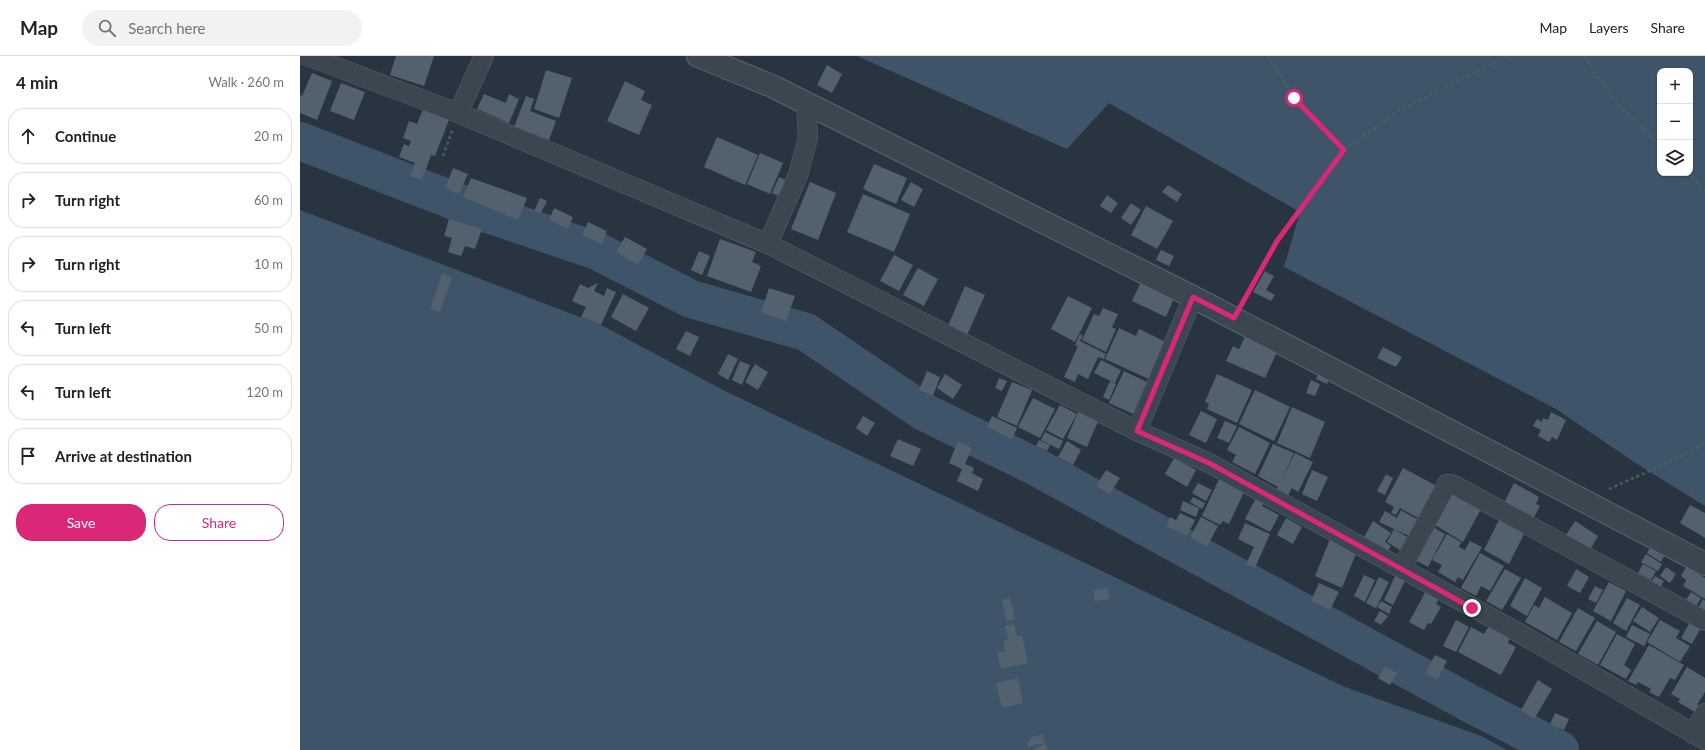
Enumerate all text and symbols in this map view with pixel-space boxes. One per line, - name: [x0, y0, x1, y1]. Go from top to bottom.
- search box: [82, 10, 362, 46]
- text: Map: [20, 16, 58, 39]
- icon: search: [96, 17, 118, 39]
- text: Search here: [128, 19, 206, 37]
- text: Map: [1539, 19, 1567, 36]
- text: Layers: [1589, 19, 1629, 36]
- text: Share: [1651, 19, 1685, 36]
- map controls: [1657, 68, 1693, 176]
- button: +: [1657, 68, 1693, 104]
- text: 4 min: [16, 72, 58, 93]
- text: Walk · 260 m: [208, 74, 284, 90]
- route start: [1285, 89, 1303, 107]
- button: −: [1657, 104, 1693, 140]
- icon: ahead: [17, 125, 39, 147]
- text: Continue: [55, 127, 116, 145]
- text: 20 m: [254, 128, 283, 144]
- button: layers: [1657, 140, 1693, 176]
- icon: right: [17, 189, 39, 211]
- text: Turn right: [55, 191, 120, 209]
- text: 60 m: [254, 192, 283, 208]
- icon: right: [17, 253, 39, 275]
- text: Turn right: [55, 255, 120, 273]
- text: 10 m: [254, 256, 283, 272]
- icon: left: [17, 317, 39, 339]
- text: Turn left: [55, 319, 111, 337]
- text: 50 m: [254, 320, 283, 336]
- icon: left: [17, 381, 39, 403]
- text: Turn left: [55, 383, 111, 401]
- text: 120 m: [246, 384, 283, 400]
- icon: arrive: [17, 445, 39, 467]
- text: Arrive at destination: [55, 447, 192, 465]
- button: Save: [16, 504, 146, 541]
- button: Share: [154, 504, 284, 541]
- route end: [1463, 599, 1481, 617]

